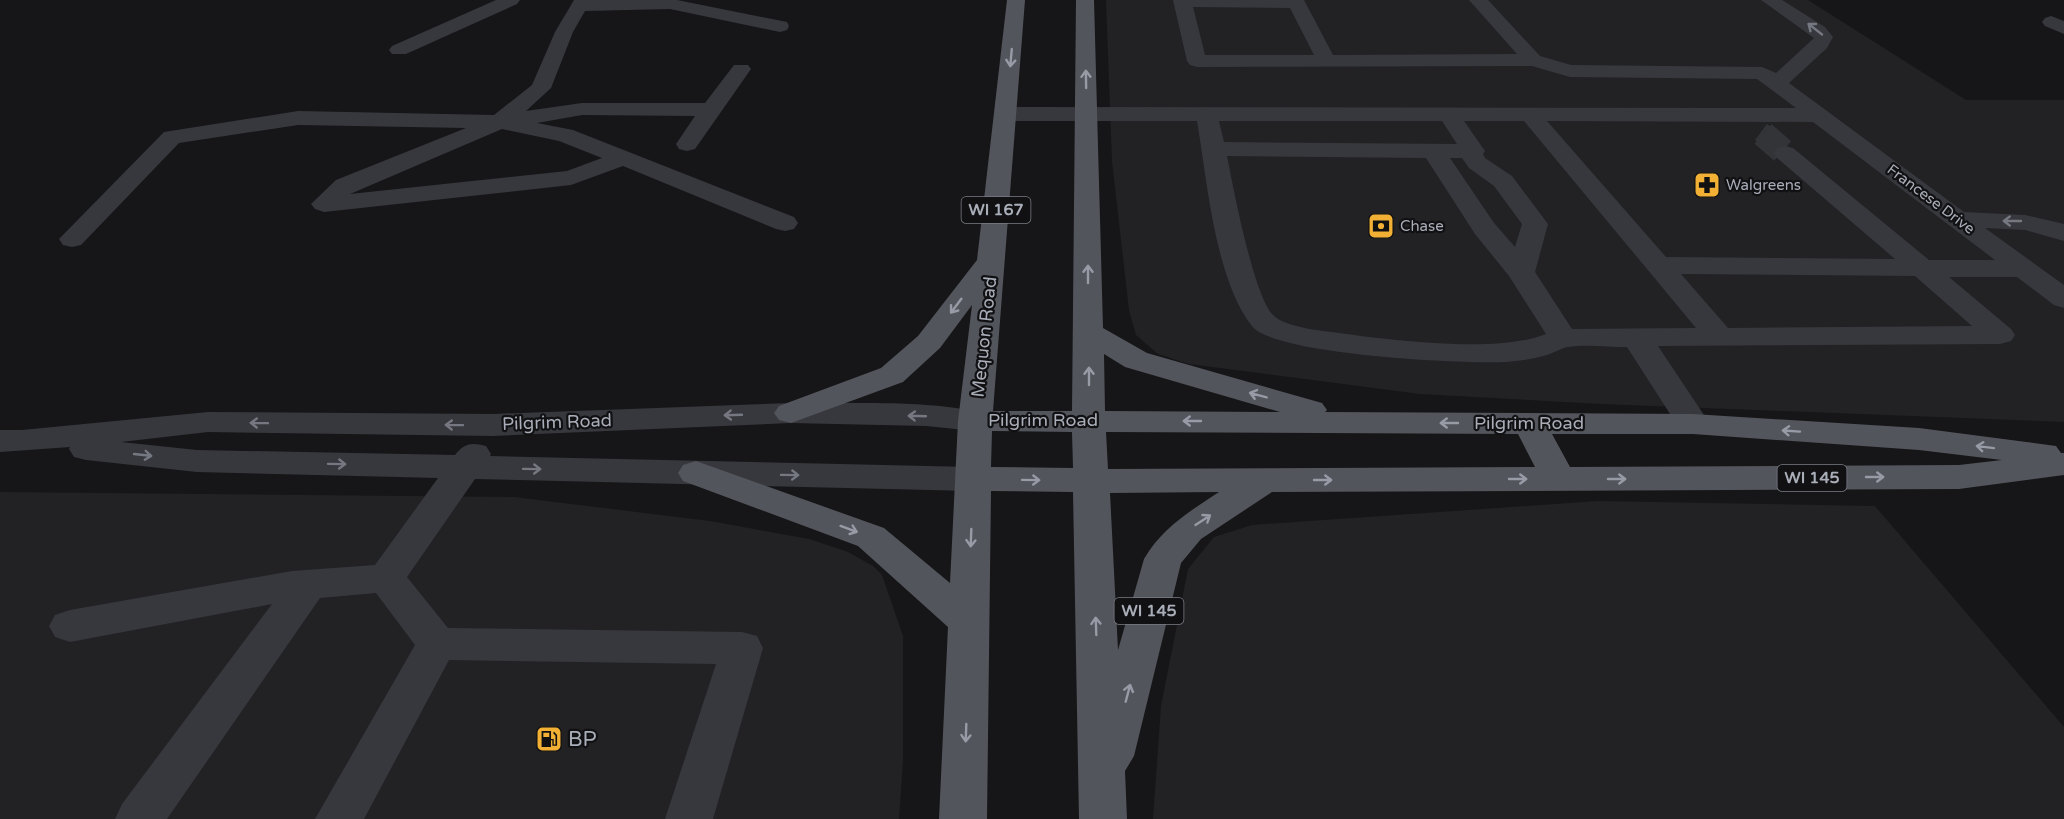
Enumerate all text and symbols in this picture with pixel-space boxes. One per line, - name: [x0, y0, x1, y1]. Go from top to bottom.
- one-way arrow: [1807, 23, 1823, 36]
- one-way arrow: [1005, 48, 1016, 68]
- one-way arrow: [1081, 69, 1092, 89]
- street label: Francese Drive: [1884, 160, 1978, 238]
- pharmacy icon: Walgreens: [1692, 170, 1722, 200]
- place label: Walgreens: [1726, 176, 1801, 194]
- road number: WI 167: [962, 197, 1030, 223]
- bank icon: Chase: [1366, 211, 1396, 241]
- one-way arrow: [2003, 215, 2023, 226]
- place label: Chase: [1400, 217, 1444, 235]
- one-way arrow: [1082, 264, 1094, 284]
- street label: Mequon Road: [967, 275, 1001, 399]
- one-way arrow: [949, 298, 962, 314]
- one-way arrow: [1083, 367, 1095, 387]
- one-way arrow: [1249, 389, 1268, 401]
- street label: Pilgrim Road: [502, 409, 612, 435]
- street label: Pilgrim Road: [988, 409, 1098, 431]
- one-way arrow: [723, 410, 743, 421]
- one-way arrow: [907, 410, 927, 422]
- street label: Pilgrim Road: [1474, 412, 1584, 434]
- one-way arrow: [1182, 415, 1202, 427]
- one-way arrow: [249, 417, 269, 429]
- one-way arrow: [1440, 417, 1460, 428]
- one-way arrow: [444, 419, 464, 430]
- one-way arrow: [1781, 425, 1801, 436]
- one-way arrow: [1976, 442, 1995, 453]
- one-way arrow: [132, 450, 152, 461]
- one-way arrow: [327, 459, 347, 470]
- one-way arrow: [522, 463, 542, 475]
- road number: WI 145: [1778, 465, 1846, 491]
- one-way arrow: [780, 469, 800, 481]
- one-way arrow: [1865, 471, 1885, 483]
- one-way arrow: [1508, 473, 1528, 485]
- one-way arrow: [1607, 473, 1627, 484]
- one-way arrow: [1020, 474, 1040, 486]
- one-way arrow: [1313, 474, 1333, 485]
- one-way arrow: [1195, 513, 1212, 526]
- one-way arrow: [839, 524, 858, 535]
- one-way arrow: [965, 527, 977, 547]
- road number: WI 145: [1114, 598, 1184, 624]
- one-way arrow: [1091, 617, 1102, 637]
- one-way arrow: [1123, 683, 1134, 702]
- one-way arrow: [960, 722, 971, 742]
- fuel station icon: BP: [534, 724, 564, 754]
- place label: BP: [568, 727, 597, 752]

